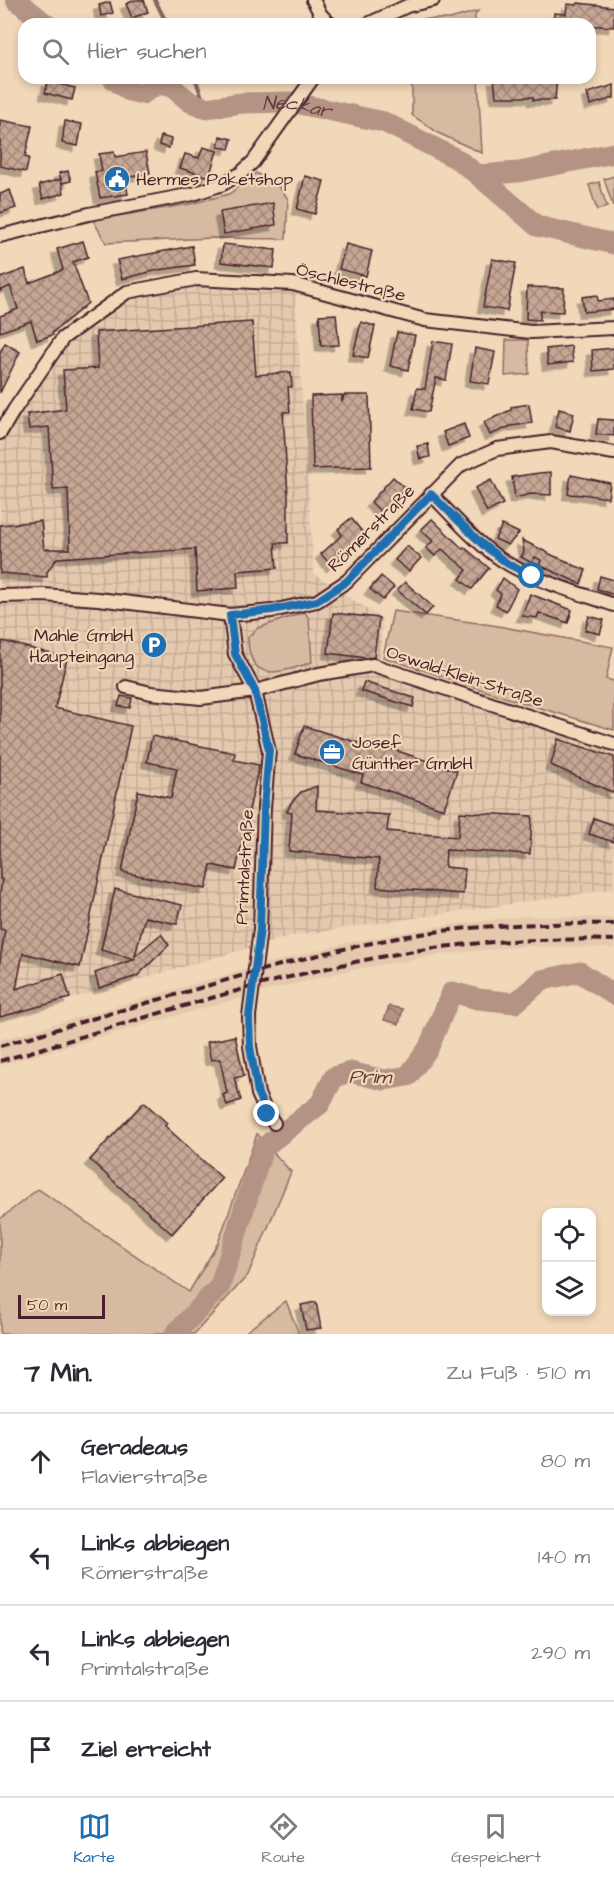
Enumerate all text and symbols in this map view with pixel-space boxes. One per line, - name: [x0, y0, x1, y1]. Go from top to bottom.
- search box: [18, 18, 596, 84]
- icon: search: [39, 35, 72, 68]
- text: Hier suchen: [87, 36, 206, 67]
- water label: Neckar: [262, 88, 336, 126]
- public building icon: Hermes Paketshop: [102, 164, 132, 194]
- place label: Hermes Paketshop: [136, 167, 293, 192]
- street label: Öschlestraße: [294, 257, 408, 308]
- street label: Römerstraße: [322, 479, 421, 578]
- route start: [518, 562, 544, 588]
- place label: Mahle GmbH Haupteingang: [29, 623, 134, 670]
- parking icon: Mahle GmbH Haupteingang: [139, 630, 169, 660]
- street label: Oswald-Klein-Straße: [383, 639, 547, 714]
- place label: Josef Günther GmbH: [352, 730, 473, 776]
- office icon: Josef Günther GmbH: [317, 737, 347, 767]
- street label: Primtalstraße: [229, 809, 260, 925]
- water label: Prim: [349, 1063, 394, 1091]
- route end: [253, 1100, 279, 1126]
- map controls: [542, 1208, 596, 1316]
- button: locate: [542, 1208, 596, 1262]
- button: layers: [542, 1262, 596, 1316]
- scale bar: [18, 1292, 105, 1320]
- text: 50 m: [27, 1294, 67, 1316]
- text: 7 Min.: [24, 1355, 93, 1391]
- text: Zu Fuß · 510 m: [446, 1359, 590, 1387]
- text: Geradeaus: [81, 1432, 188, 1463]
- icon: ahead: [24, 1445, 57, 1478]
- text: 80 m: [541, 1447, 590, 1475]
- text: Flavierstraße: [81, 1463, 208, 1491]
- text: Links abbiegen: [81, 1528, 229, 1559]
- icon: left: [24, 1541, 57, 1574]
- text: 140 m: [538, 1543, 590, 1571]
- text: Römerstraße: [81, 1559, 208, 1587]
- text: Links abbiegen: [81, 1624, 229, 1655]
- icon: left: [24, 1637, 57, 1670]
- text: 290 m: [531, 1639, 590, 1667]
- text: Primtalstraße: [81, 1655, 209, 1683]
- icon: arrive: [24, 1733, 57, 1766]
- text: Ziel erreicht: [81, 1734, 211, 1765]
- tab: Karte: [73, 1810, 115, 1868]
- tab: Route: [261, 1810, 305, 1868]
- tab: Gespeichert: [451, 1810, 541, 1868]

